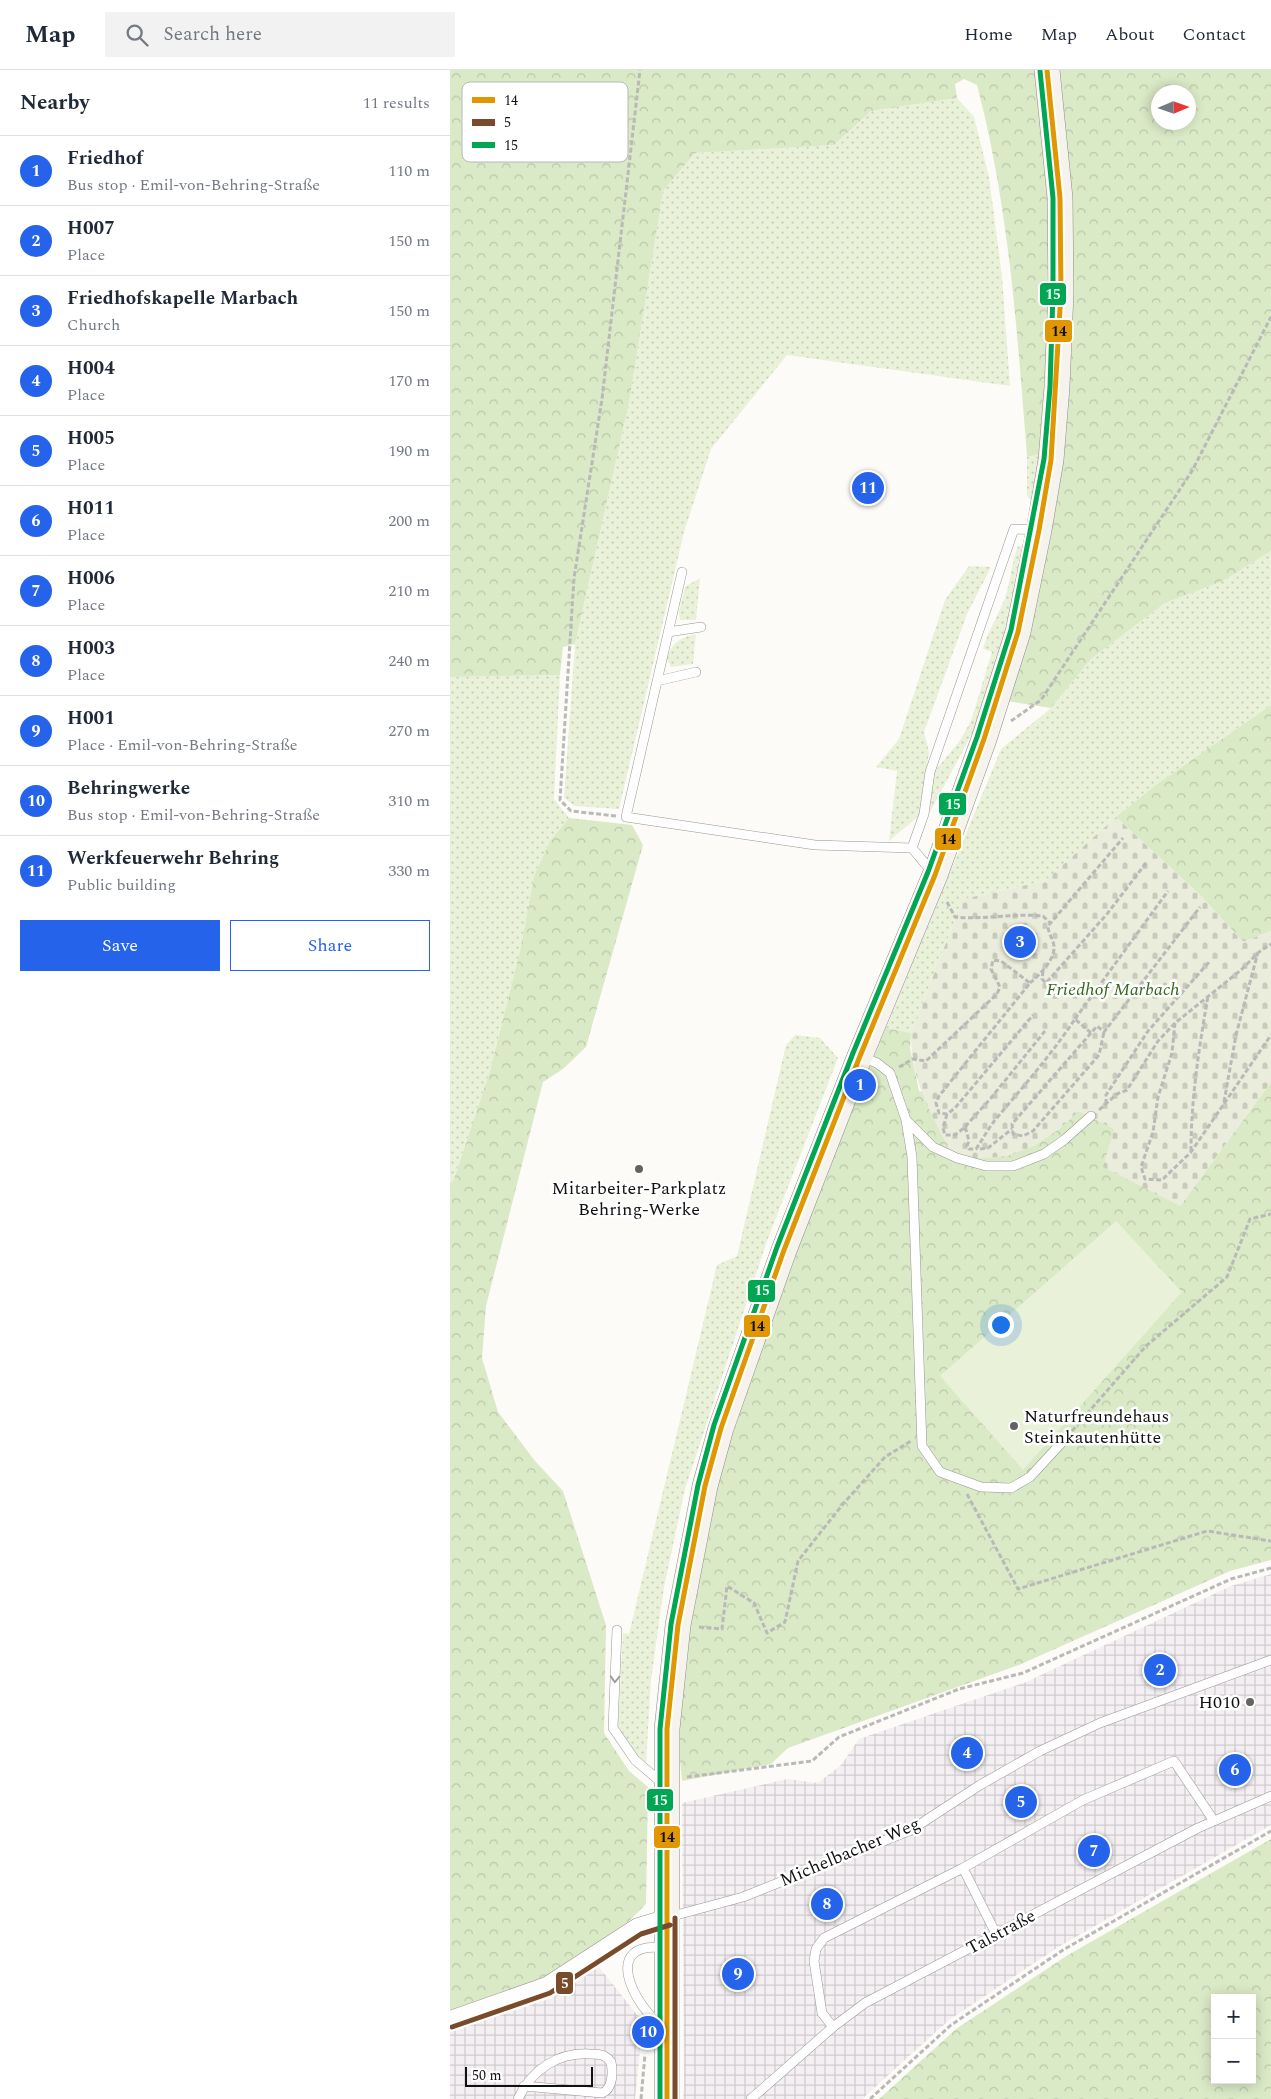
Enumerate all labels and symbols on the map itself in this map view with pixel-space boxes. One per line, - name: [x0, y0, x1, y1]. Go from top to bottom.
- legend: [462, 82, 628, 162]
- north arrow: [1151, 85, 1196, 130]
- text: 14: [504, 90, 518, 111]
- text: 5: [504, 112, 511, 133]
- text: 15: [504, 135, 518, 156]
- line badge: 15: [1039, 282, 1067, 306]
- text: 15: [1045, 284, 1061, 305]
- line badge: 14: [1044, 319, 1073, 343]
- text: 14: [1051, 321, 1067, 342]
- pin: 11: [852, 469, 884, 507]
- line badge: 15: [938, 792, 967, 816]
- text: 15: [945, 794, 961, 815]
- line badge: 14: [934, 827, 962, 851]
- text: 14: [940, 829, 956, 850]
- pin: 3: [1004, 923, 1036, 961]
- park label: Friedhof Marbach: [1046, 976, 1180, 1003]
- pin: 1: [844, 1066, 876, 1104]
- marker: Mitarbeiter-Parkplatz Behring-Werke: [633, 1163, 645, 1175]
- place label: Mitarbeiter-Parkplatz Behring-Werke: [552, 1175, 727, 1223]
- line badge: 15: [747, 1279, 776, 1303]
- text: 15: [754, 1280, 770, 1301]
- your location: [988, 1312, 1014, 1338]
- line badge: 14: [743, 1314, 771, 1338]
- text: 14: [749, 1316, 765, 1337]
- place label: Naturfreundehaus Steinkautenhütte: [1024, 1403, 1169, 1451]
- marker: Naturfreundehaus Steinkautenhütte: [1008, 1420, 1020, 1432]
- pin: 2: [1144, 1651, 1176, 1689]
- one-way arrow: [610, 1676, 620, 1683]
- place label: H010: [1198, 1689, 1240, 1716]
- marker: H010: [1244, 1696, 1256, 1708]
- pin: 4: [951, 1734, 983, 1772]
- pin: 6: [1219, 1751, 1251, 1789]
- pin: 5: [1005, 1783, 1037, 1821]
- line badge: 15: [646, 1788, 674, 1812]
- text: 15: [652, 1790, 668, 1811]
- street label: Michelbacher Weg: [776, 1810, 924, 1894]
- line badge: 14: [653, 1825, 681, 1849]
- text: 14: [659, 1827, 675, 1848]
- pin: 7: [1078, 1832, 1110, 1870]
- pin: 8: [811, 1885, 843, 1923]
- street label: Talstraße: [961, 1902, 1041, 1962]
- pin: 9: [722, 1955, 754, 1993]
- line badge: 5: [555, 1971, 574, 1995]
- text: 5: [561, 1973, 569, 1994]
- pin: 10: [632, 2013, 664, 2051]
- scale bar: [465, 2064, 592, 2087]

